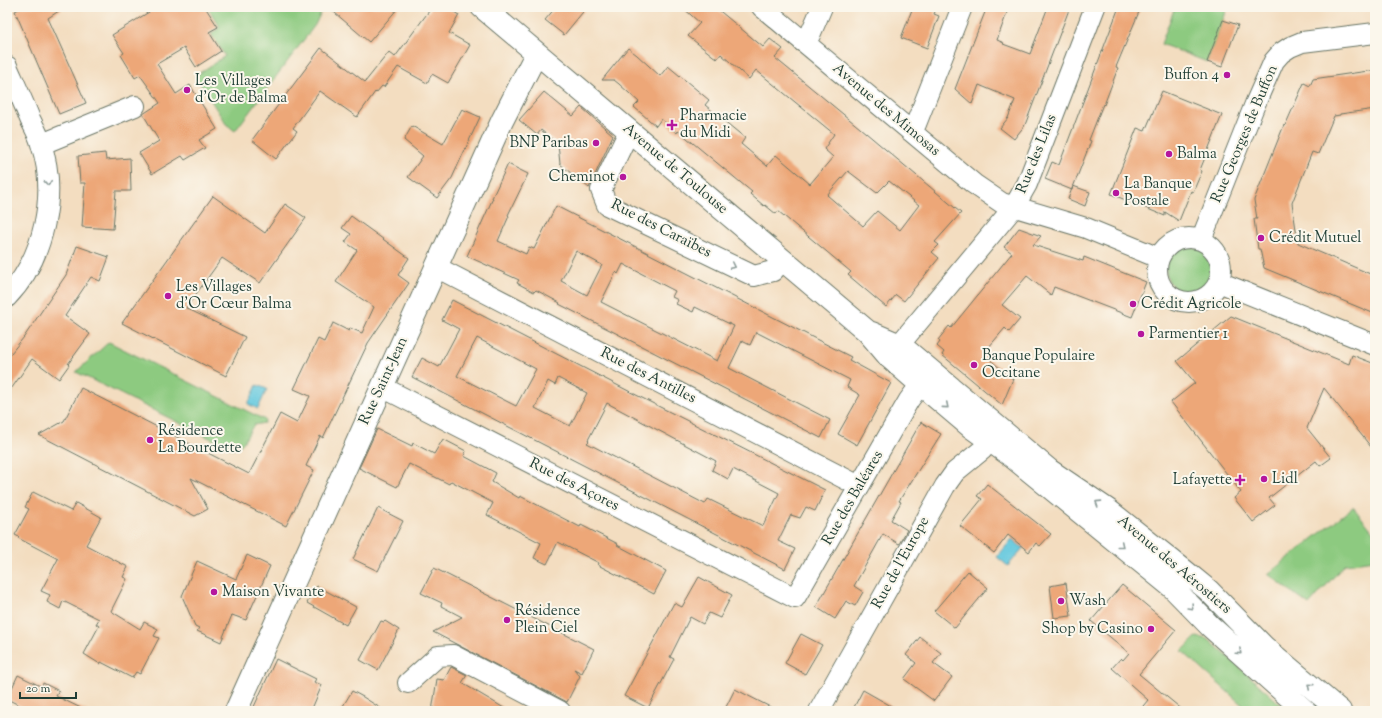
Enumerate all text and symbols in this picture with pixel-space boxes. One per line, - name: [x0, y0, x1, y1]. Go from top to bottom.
- street label: Avenue des Mimosas: [828, 59, 945, 161]
- street label: Rue Georges de Buffon: [1206, 62, 1284, 206]
- place label: Buffon 4: [1164, 65, 1219, 86]
- marker: Buffon 4: [1222, 70, 1232, 80]
- place label: Les Villages d'Or de Balma: [195, 71, 287, 109]
- marker: Les Villages d'Or de Balma: [182, 85, 192, 95]
- place label: Pharmacie du Midi: [680, 106, 747, 144]
- street label: Rue des Lilas: [1012, 111, 1062, 197]
- street label: Avenue de Toulouse: [618, 119, 732, 219]
- marker: Pharmacie du Midi: [667, 120, 677, 130]
- place label: BNP Paribas: [509, 133, 588, 154]
- marker: BNP Paribas: [591, 138, 601, 148]
- place label: Balma: [1177, 144, 1217, 165]
- marker: Balma: [1164, 149, 1174, 159]
- place label: Cheminot: [549, 167, 615, 188]
- marker: Cheminot: [618, 172, 628, 182]
- place label: La Banque Postale: [1124, 174, 1192, 212]
- one-way arrow: [43, 180, 52, 186]
- marker: La Banque Postale: [1111, 188, 1121, 198]
- street label: Rue des Caraïbes: [607, 195, 715, 263]
- place label: Crédit Mutuel: [1269, 228, 1362, 249]
- marker: Crédit Mutuel: [1256, 233, 1266, 243]
- one-way arrow: [729, 261, 736, 268]
- place label: Les Villages d'Or Cœur Balma: [176, 277, 292, 315]
- marker: Les Villages d'Or Cœur Balma: [163, 291, 173, 301]
- place label: Crédit Agricole: [1141, 294, 1241, 315]
- marker: Crédit Agricole: [1128, 299, 1138, 309]
- place label: Parmentier 1: [1149, 324, 1228, 345]
- marker: Parmentier 1: [1136, 329, 1146, 339]
- street label: Rue Saint-Jean: [354, 333, 414, 428]
- street label: Rue des Antilles: [596, 343, 700, 409]
- place label: Banque Populaire Occitane: [982, 346, 1095, 384]
- marker: Banque Populaire Occitane: [969, 360, 979, 370]
- one-way arrow: [941, 401, 948, 408]
- place label: Résidence La Bourdette: [158, 421, 242, 459]
- marker: Résidence La Bourdette: [145, 435, 155, 445]
- street label: Rue des Baléares: [817, 447, 889, 549]
- street label: Rue des Açores: [525, 453, 623, 517]
- place label: Lidl: [1272, 469, 1298, 490]
- place label: Lafayette: [1173, 470, 1232, 491]
- marker: Lidl: [1259, 474, 1269, 484]
- marker: Lafayette: [1235, 475, 1245, 485]
- one-way arrow: [1095, 500, 1102, 508]
- street label: Avenue des Aérostiers: [1112, 511, 1236, 619]
- street label: Rue de l'Europe: [867, 513, 935, 613]
- one-way arrow: [1116, 541, 1123, 548]
- place label: Maison Vivante: [222, 582, 324, 603]
- marker: Maison Vivante: [209, 587, 219, 597]
- place label: Wash: [1069, 591, 1107, 612]
- marker: Wash: [1056, 596, 1066, 606]
- place label: Résidence Plein Ciel: [515, 601, 580, 639]
- one-way arrow: [1186, 602, 1194, 610]
- marker: Résidence Plein Ciel: [502, 615, 512, 625]
- place label: Shop by Casino: [1042, 619, 1143, 640]
- marker: Shop by Casino: [1146, 624, 1156, 634]
- one-way arrow: [1234, 648, 1242, 655]
- scale bar: [20, 674, 76, 700]
- text: 20 m: [26, 680, 51, 698]
- one-way arrow: [1307, 683, 1315, 690]

